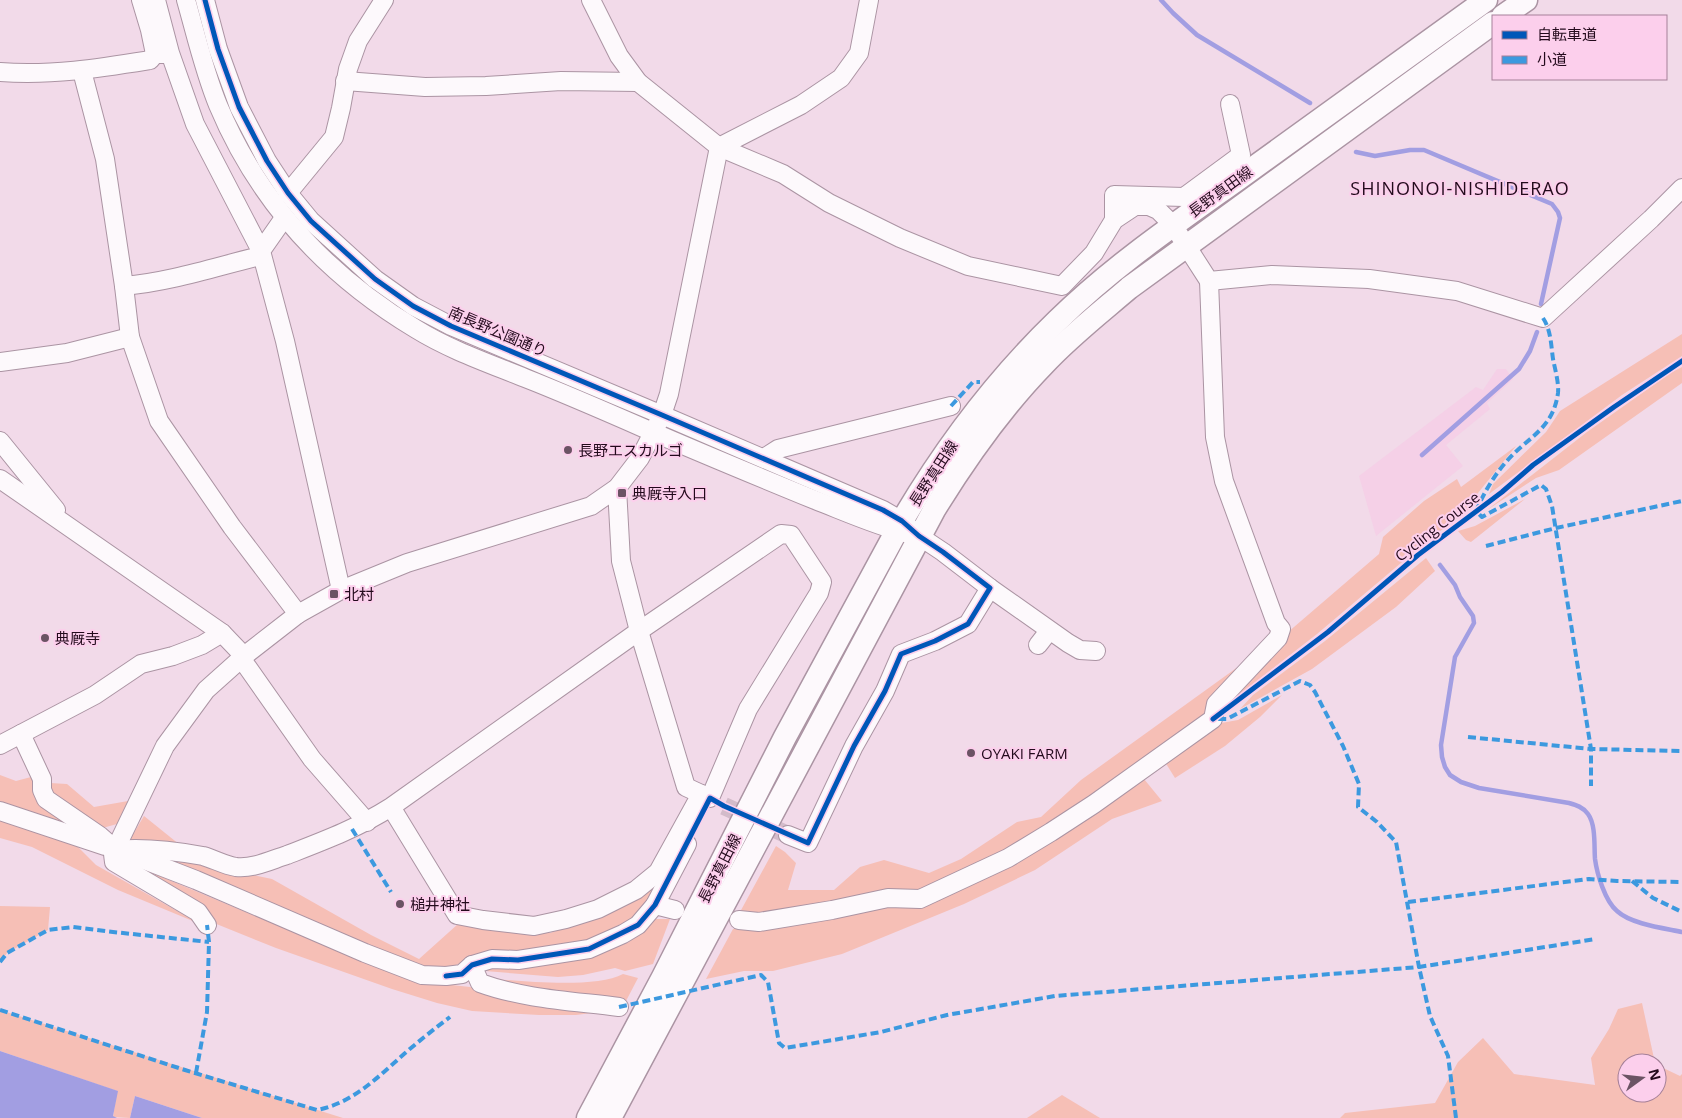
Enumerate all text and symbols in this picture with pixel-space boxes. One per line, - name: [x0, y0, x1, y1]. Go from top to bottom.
- legend: [1492, 15, 1667, 80]
- text: 自転車道: [1537, 24, 1597, 44]
- text: 小道: [1537, 49, 1567, 69]
- street label: 長野真田線: [1184, 161, 1256, 221]
- district label: SHINONOI-NISHIDERAO: [1350, 176, 1570, 200]
- street label: 南長野公園通り: [446, 301, 550, 361]
- street label: 長野真田線: [904, 436, 962, 510]
- place label: 長野エスカルゴ: [578, 440, 683, 460]
- marker: 長野エスカルゴ: [562, 444, 574, 456]
- place label: 典厩寺入口: [632, 483, 707, 503]
- marker: 典厩寺入口: [616, 487, 628, 499]
- street label: Cycling Course: [1391, 487, 1483, 565]
- place label: 北村: [344, 584, 374, 604]
- marker: 北村: [328, 588, 340, 600]
- place label: 典厩寺: [55, 628, 100, 648]
- marker: 典厩寺: [39, 632, 51, 644]
- place label: OYAKI FARM: [981, 743, 1068, 763]
- marker: OYAKI FARM: [965, 747, 977, 759]
- street label: 長野真田線: [693, 830, 745, 906]
- place label: 槌井神社: [410, 894, 470, 914]
- marker: 槌井神社: [394, 898, 406, 910]
- north arrow: [1617, 1053, 1667, 1103]
- text: N: [1644, 1067, 1666, 1082]

